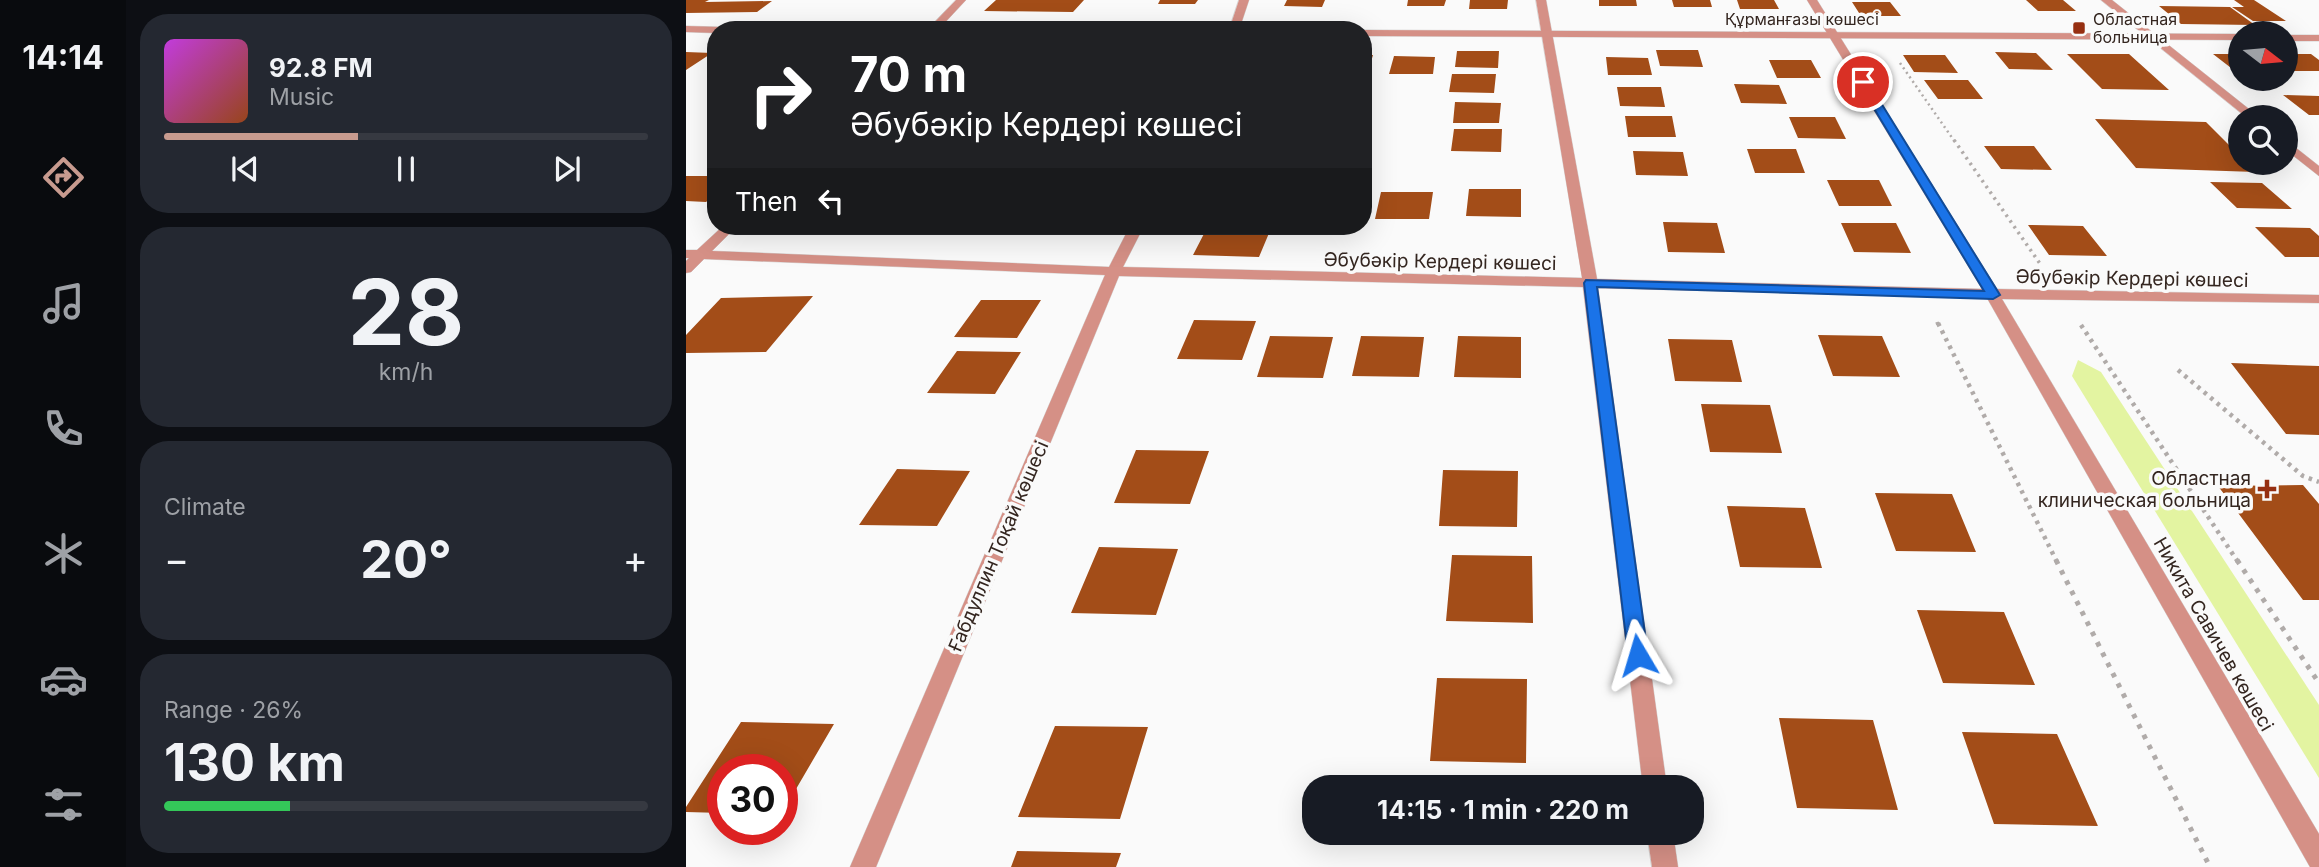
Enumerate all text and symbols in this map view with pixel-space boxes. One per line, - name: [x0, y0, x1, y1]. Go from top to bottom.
- street label: Құрманғазы көшесі: [1725, 9, 1879, 29]
- place label: Областная больница: [2093, 9, 2177, 47]
- marker: Областная больница: [2071, 20, 2087, 36]
- north arrow: [2228, 21, 2298, 91]
- map controls: [2228, 21, 2298, 175]
- text: 14:14: [22, 38, 104, 77]
- text: 70 m: [850, 45, 967, 104]
- icon: right: [735, 49, 826, 140]
- text: 92.8 FM: [269, 52, 373, 83]
- pin: [1833, 52, 1893, 112]
- icon: arrive: [1844, 63, 1882, 101]
- text: Music: [269, 83, 334, 111]
- text: Әбубәкір Кердері көшесі: [850, 105, 1242, 144]
- button: search: [2228, 105, 2298, 175]
- icon: previous: [226, 150, 264, 188]
- icon: pause: [387, 150, 425, 188]
- icon: next: [548, 150, 586, 188]
- icon: directions: [39, 153, 88, 202]
- icon: left: [812, 182, 850, 220]
- text: Then: [735, 186, 798, 217]
- street label: Әбубәкір Кердері көшесі: [1323, 248, 1557, 275]
- text: 28: [348, 257, 464, 367]
- street label: Әбубәкір Кердері көшесі: [2015, 265, 2249, 292]
- icon: music: [39, 279, 88, 328]
- text: km/h: [379, 358, 433, 386]
- icon: phone: [39, 404, 88, 453]
- street label: Ғабдуллин Тоқай көшесі: [943, 437, 1053, 656]
- place label: Областная клиническая больница: [2038, 467, 2251, 512]
- marker: Областная клиническая больница: [2257, 479, 2277, 499]
- text: Climate: [164, 493, 246, 521]
- text: 20°: [360, 528, 452, 591]
- icon: climate: [39, 529, 88, 578]
- street label: Никита Савичев көшесі: [2149, 533, 2278, 735]
- text: −: [164, 536, 189, 582]
- text: +: [623, 536, 648, 582]
- position arrow: [1601, 618, 1675, 692]
- icon: car: [39, 655, 88, 704]
- text: Range · 26%: [164, 696, 303, 724]
- text: 130 km: [164, 731, 345, 794]
- speed limit sign: 30: [707, 754, 798, 845]
- icon: filters: [39, 780, 88, 829]
- text: 14:15 · 1 min · 220 m: [1377, 794, 1629, 825]

